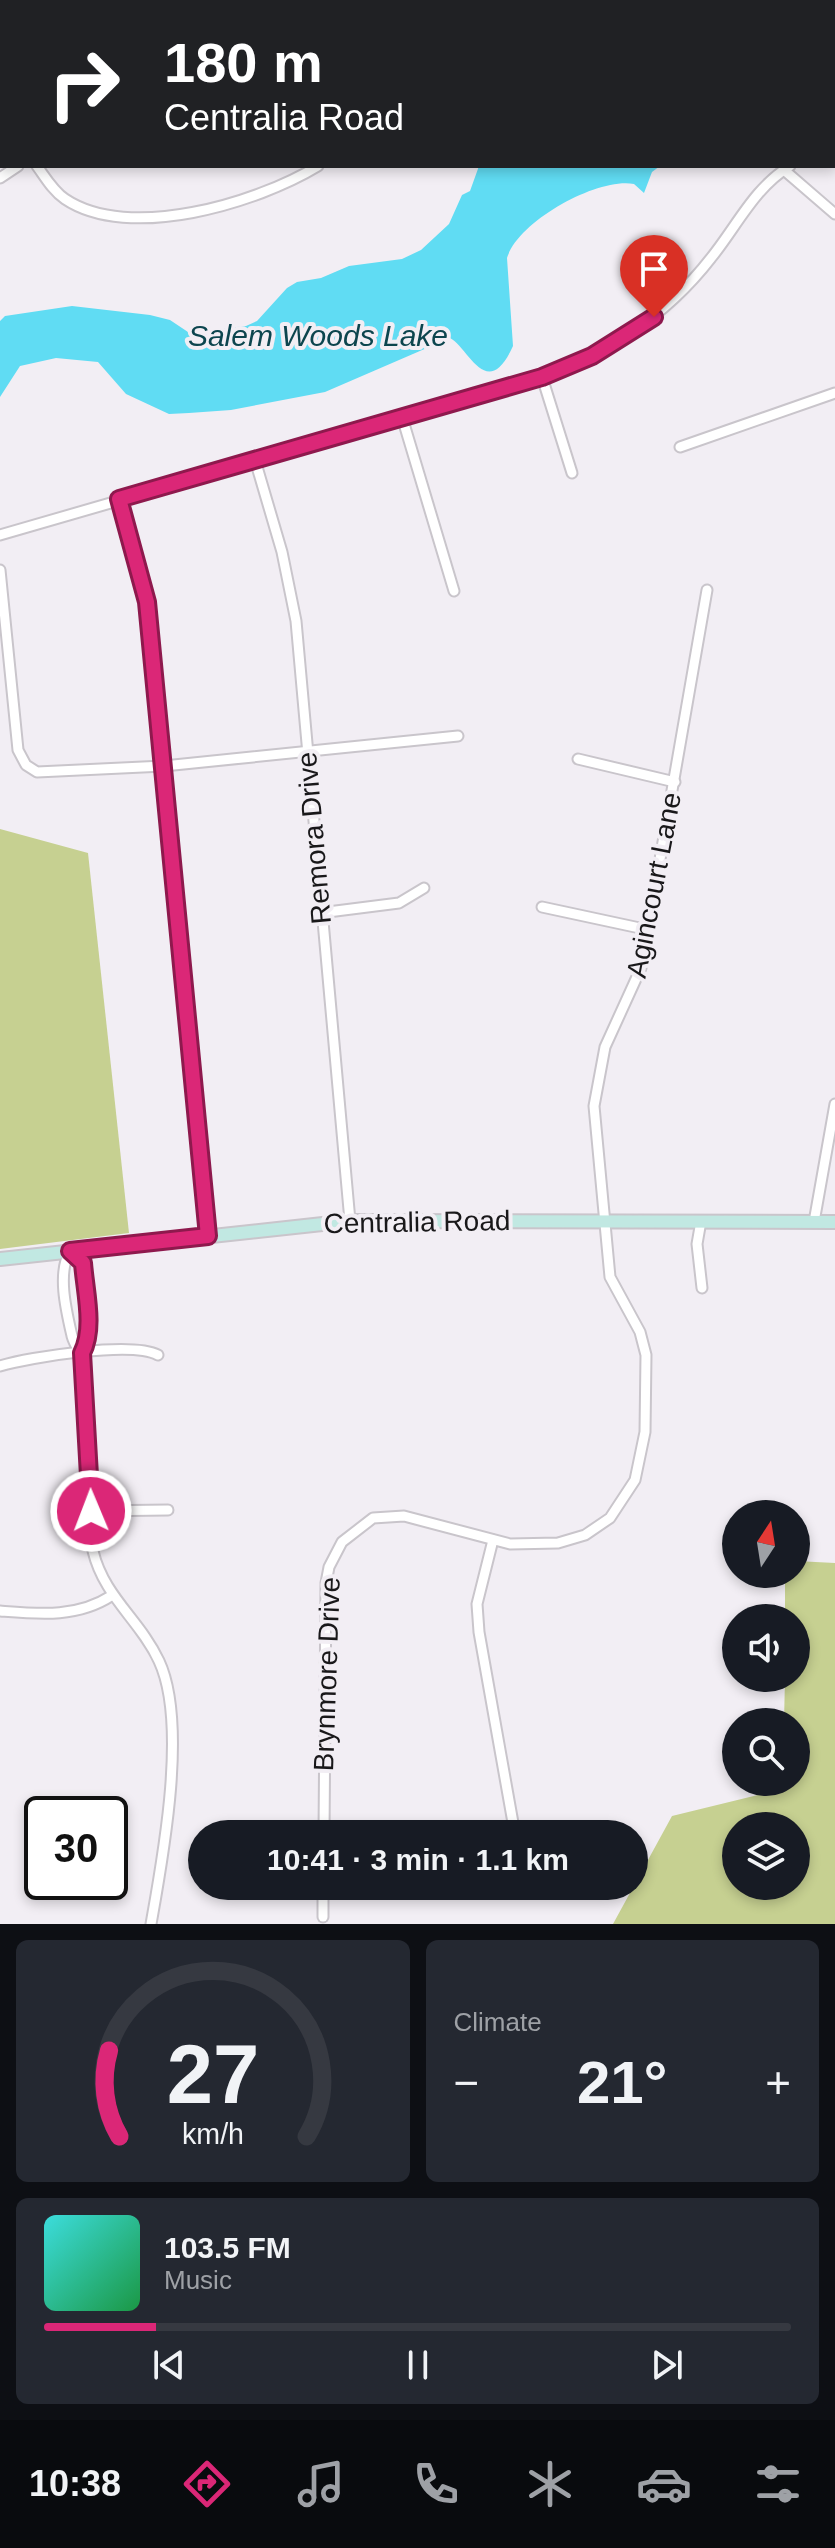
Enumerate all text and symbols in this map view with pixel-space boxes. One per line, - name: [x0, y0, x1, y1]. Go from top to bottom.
- text: 180 m: [164, 31, 323, 94]
- icon: right: [32, 32, 136, 136]
- text: Centralia Road: [164, 97, 404, 138]
- pin: [620, 235, 688, 317]
- icon: arrive: [632, 247, 676, 291]
- water label: Salem Woods Lake: [188, 319, 448, 352]
- street label: Remora Drive: [291, 751, 337, 925]
- street label: Agincourt Lane: [621, 790, 687, 980]
- street label: Centralia Road: [323, 1205, 511, 1239]
- position arrow: [49, 1469, 133, 1553]
- north arrow: [722, 1500, 810, 1588]
- map controls: [722, 1500, 810, 1900]
- street label: Brynmore Drive: [308, 1576, 346, 1772]
- button: sound: [722, 1604, 810, 1692]
- button: search: [722, 1708, 810, 1796]
- speed limit sign: 30: [24, 1796, 128, 1900]
- button: layers: [722, 1812, 810, 1900]
- text: 10:41 · 3 min · 1.1 km: [267, 1843, 569, 1876]
- text: Climate: [454, 2007, 542, 2037]
- text: 27: [166, 2028, 259, 2121]
- text: 21°: [577, 2049, 668, 2116]
- text: −: [454, 2058, 479, 2107]
- text: +: [765, 2058, 791, 2107]
- text: km/h: [182, 2118, 244, 2150]
- text: 103.5 FM: [164, 2231, 291, 2264]
- text: Music: [164, 2265, 232, 2295]
- icon: previous: [147, 2343, 191, 2387]
- icon: pause: [396, 2343, 440, 2387]
- icon: next: [645, 2343, 689, 2387]
- icon: directions: [179, 2456, 235, 2512]
- icon: music: [293, 2456, 349, 2512]
- icon: phone: [408, 2456, 464, 2512]
- icon: climate: [522, 2456, 578, 2512]
- icon: car: [636, 2456, 692, 2512]
- icon: filters: [750, 2456, 806, 2512]
- text: 10:38: [29, 2463, 121, 2504]

